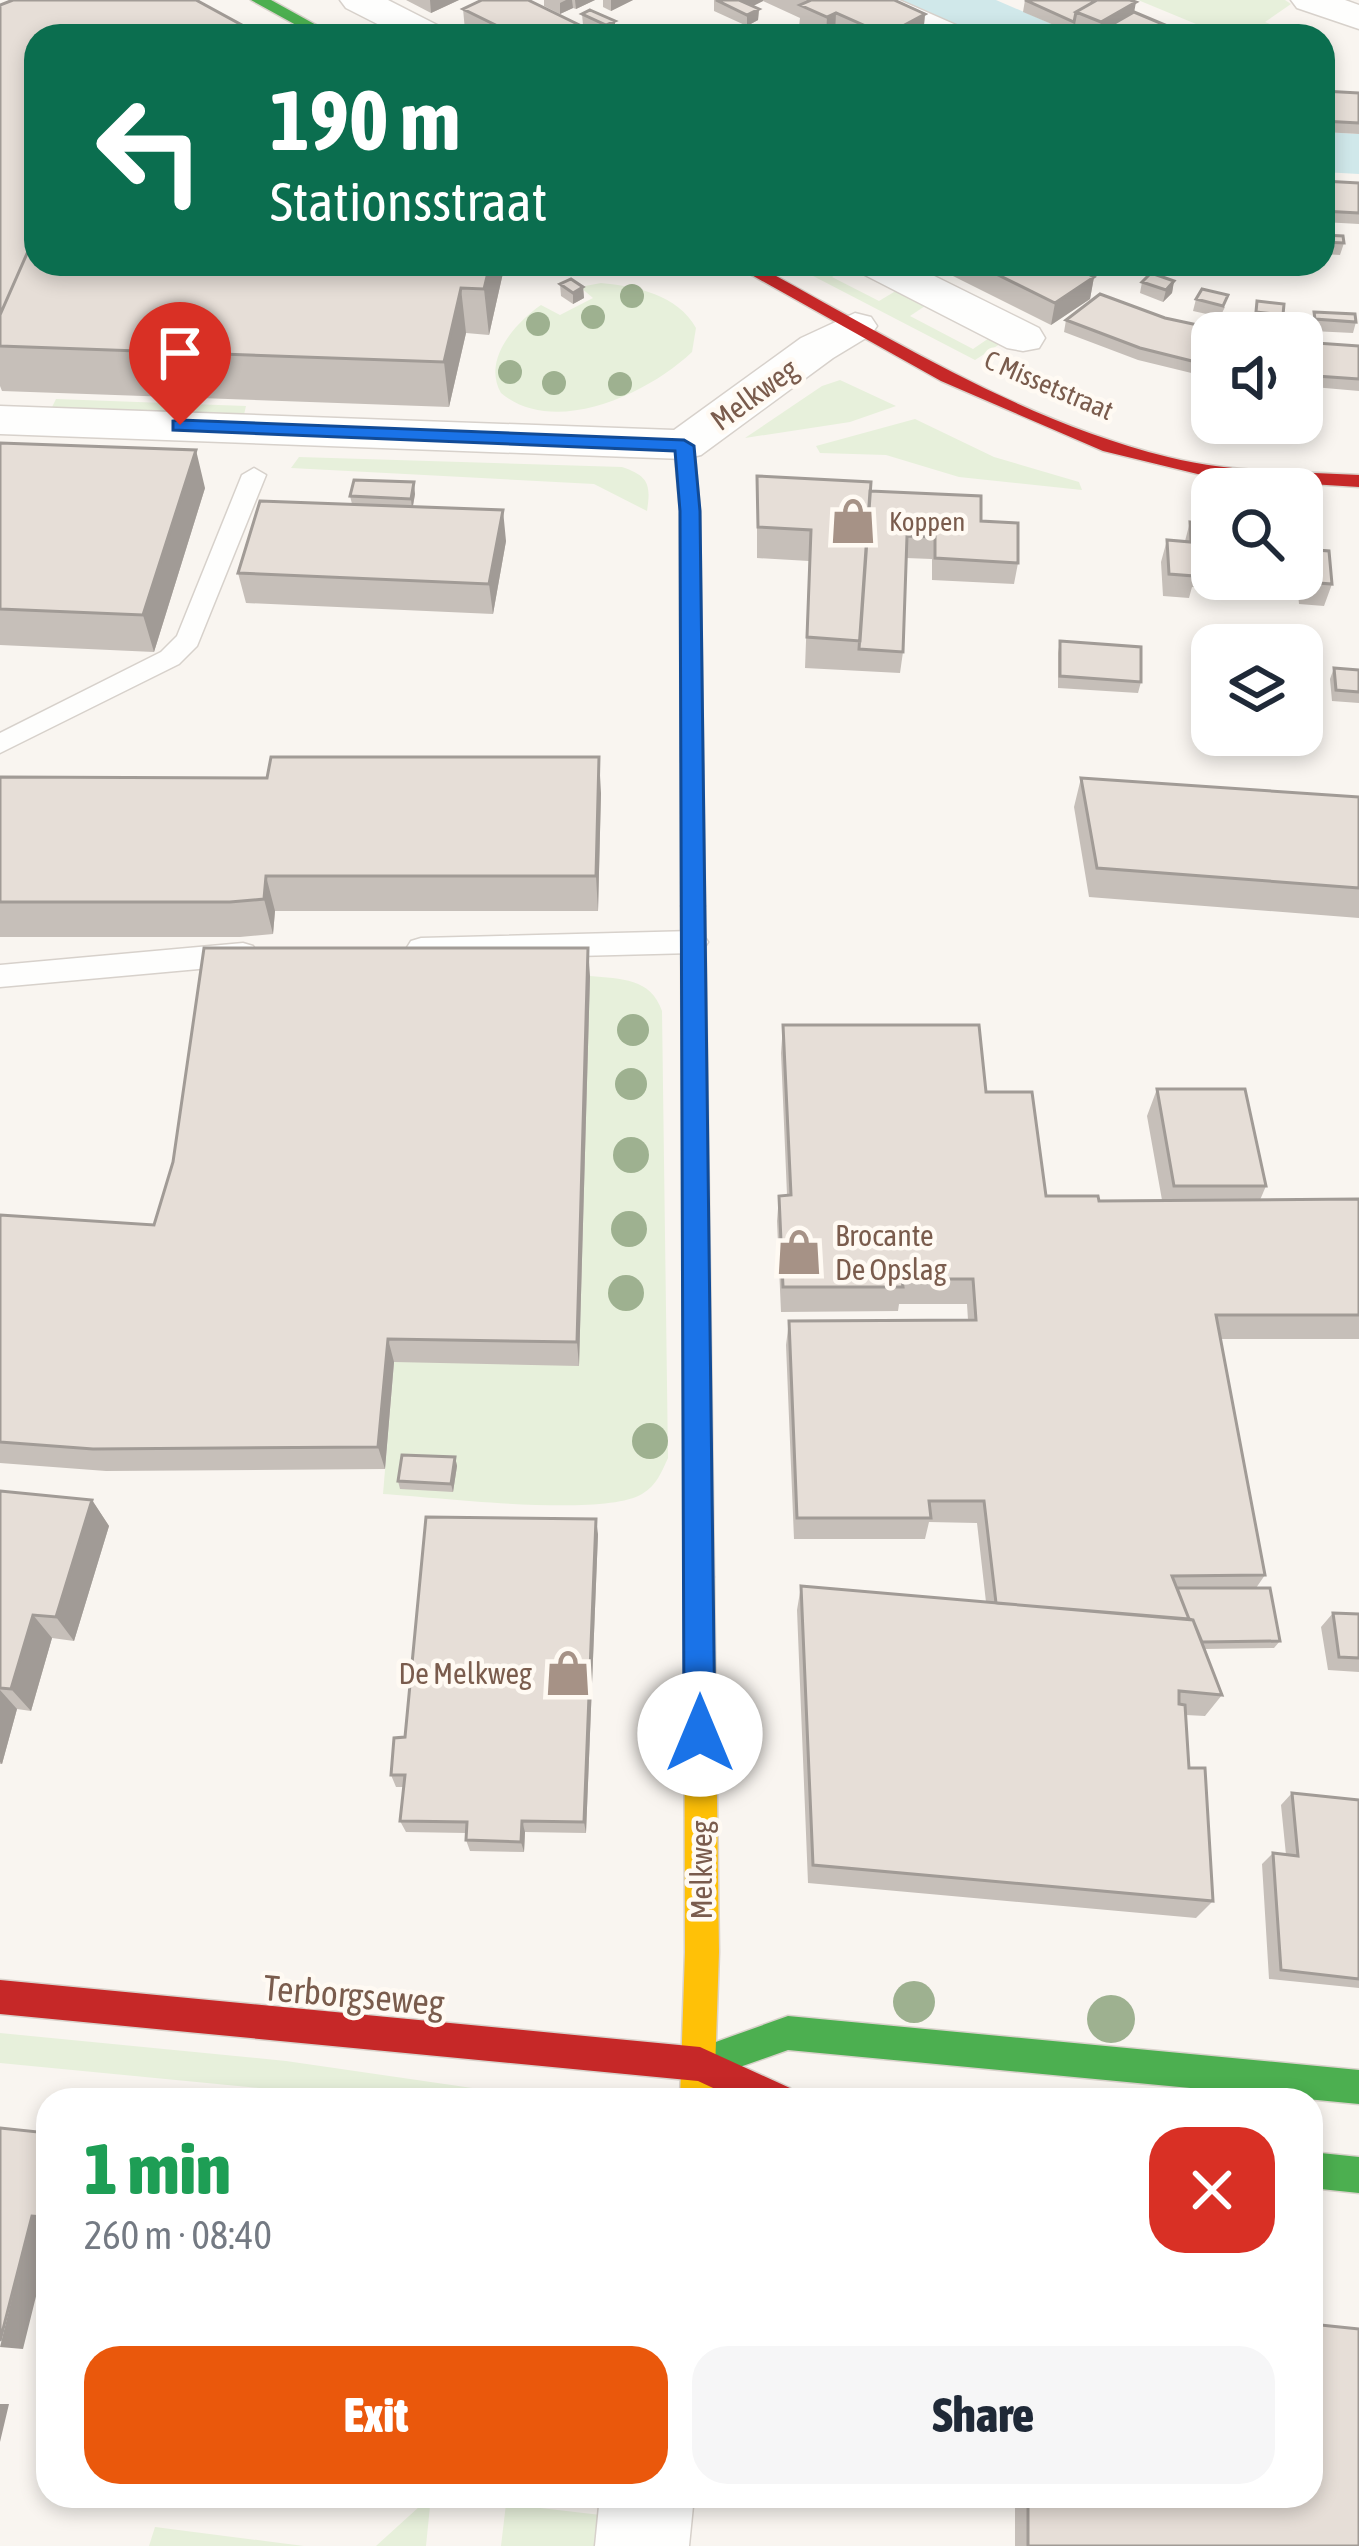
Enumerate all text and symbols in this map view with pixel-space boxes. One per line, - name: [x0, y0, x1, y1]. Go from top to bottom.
- icon: left: [72, 72, 228, 228]
- text: 190 m: [270, 72, 460, 168]
- text: Stationsstraat: [270, 171, 547, 232]
- pin: [129, 302, 231, 425]
- map controls: [1191, 312, 1323, 756]
- button: sound: [1191, 312, 1323, 444]
- icon: arrive: [147, 320, 213, 386]
- street label: C Missetstraat: [980, 344, 1118, 426]
- street label: Melkweg: [704, 351, 804, 437]
- button: search: [1191, 468, 1323, 600]
- shop icon: Koppen: [828, 496, 878, 546]
- place label: Koppen: [889, 506, 965, 537]
- button: layers: [1191, 624, 1323, 756]
- place label: Brocante De Opslag: [835, 1218, 947, 1286]
- shop icon: Brocante De Opslag: [774, 1227, 824, 1277]
- shop icon: De Melkweg: [543, 1648, 593, 1698]
- place label: De Melkweg: [398, 1656, 532, 1690]
- position arrow: [637, 1671, 763, 1797]
- street label: Melkweg: [684, 1820, 718, 1920]
- street label: Terborgseweg: [262, 1966, 447, 2024]
- text: 1 min: [84, 2127, 231, 2209]
- button: close: [1149, 2127, 1275, 2253]
- text: 260 m · 08:40: [84, 2213, 272, 2257]
- button: Exit: [84, 2346, 668, 2484]
- button: Share: [692, 2346, 1275, 2484]

